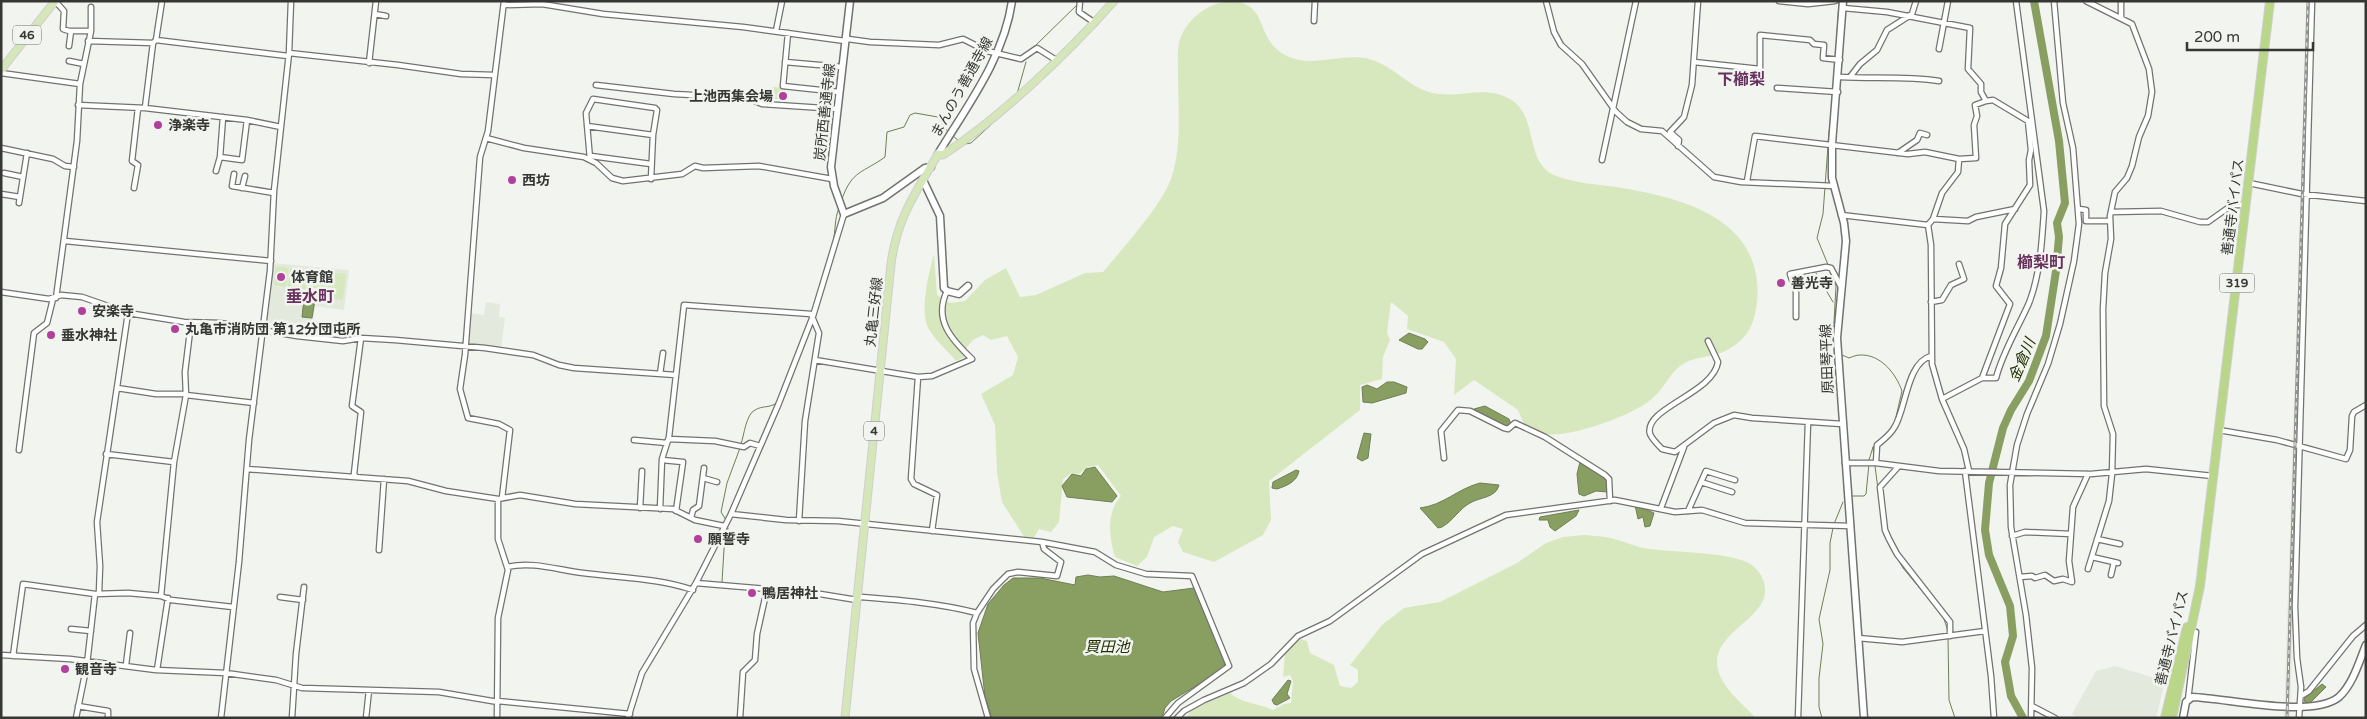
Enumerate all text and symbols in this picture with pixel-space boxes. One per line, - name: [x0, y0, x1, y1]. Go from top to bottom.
- scale bar: [2187, 20, 2313, 52]
- road number: 46: [13, 26, 41, 44]
- text: 200 m: [2194, 28, 2240, 46]
- street label: まんのう善通寺線: [927, 34, 997, 140]
- street label: 炭所西善通寺線: [811, 62, 839, 162]
- district label: 下櫛梨: [1717, 70, 1765, 90]
- place label: 上池西集会場: [689, 88, 773, 105]
- marker: 上池西集会場: [777, 90, 789, 102]
- place label: 浄楽寺: [168, 117, 210, 134]
- marker: 浄楽寺: [152, 119, 164, 131]
- street label: 善通寺バイパス: [2219, 157, 2247, 257]
- place label: 西坊: [522, 172, 550, 189]
- marker: 西坊: [506, 174, 518, 186]
- district label: 櫛梨町: [2017, 253, 2065, 273]
- place label: 体育館: [291, 269, 333, 286]
- marker: 体育館: [275, 271, 287, 283]
- road number: 319: [2220, 274, 2254, 292]
- place label: 善光寺: [1791, 275, 1833, 292]
- street label: 丸亀三好線: [862, 276, 886, 348]
- marker: 善光寺: [1775, 277, 1787, 289]
- district label: 垂水町: [286, 287, 334, 307]
- place label: 安楽寺: [92, 303, 134, 320]
- marker: 安楽寺: [76, 305, 88, 317]
- place label: 丸亀市消防団 第12分団屯所: [185, 321, 360, 338]
- marker: 丸亀市消防団 第12分団屯所: [169, 323, 181, 335]
- street label: 原田琴平線: [1817, 324, 1837, 394]
- place label: 垂水神社: [61, 327, 117, 344]
- marker: 垂水神社: [45, 329, 57, 341]
- water label: 金倉川: [2005, 334, 2040, 384]
- road number: 4: [864, 422, 884, 441]
- place label: 願誓寺: [708, 531, 750, 548]
- marker: 願誓寺: [692, 533, 704, 545]
- place label: 鴨居神社: [762, 585, 818, 602]
- marker: 鴨居神社: [746, 587, 758, 599]
- street label: 善通寺バイパス: [2152, 589, 2192, 687]
- water label: 買田池: [1084, 638, 1131, 656]
- place label: 観音寺: [75, 661, 117, 678]
- marker: 観音寺: [59, 663, 71, 675]

